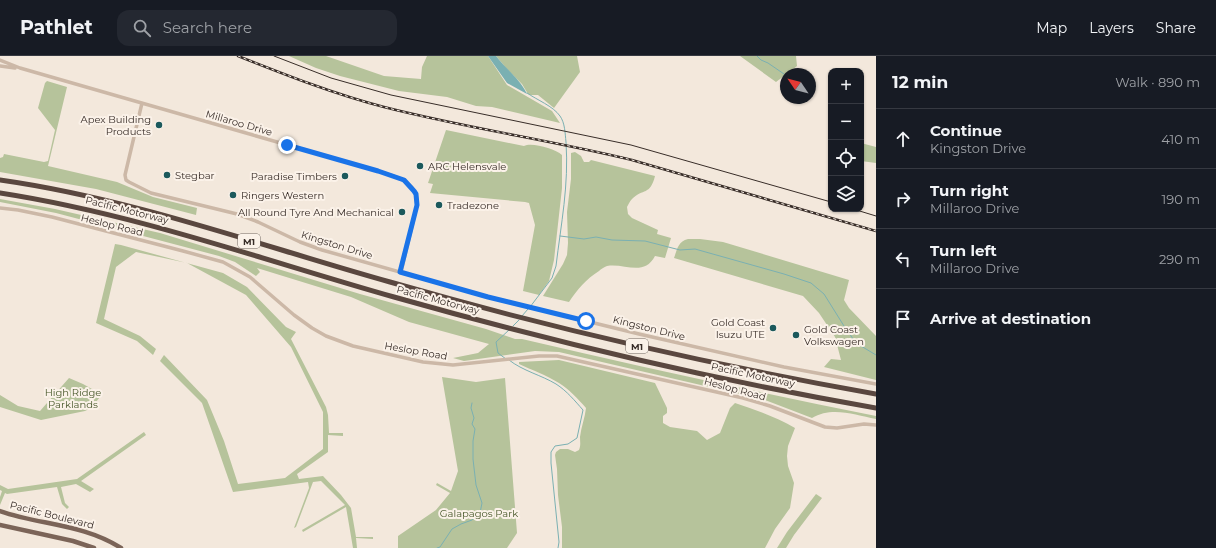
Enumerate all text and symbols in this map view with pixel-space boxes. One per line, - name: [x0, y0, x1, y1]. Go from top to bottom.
- search box: [117, 10, 397, 46]
- text: Pathlet: [20, 16, 93, 39]
- icon: search: [131, 17, 153, 39]
- text: Search here: [163, 18, 252, 37]
- text: Map: [1036, 19, 1067, 37]
- text: Layers: [1089, 19, 1134, 37]
- text: Share: [1156, 19, 1196, 37]
- north arrow: [780, 68, 816, 104]
- map controls: [828, 68, 864, 212]
- button: +: [828, 68, 864, 104]
- text: 12 min: [892, 72, 948, 92]
- text: Walk · 890 m: [1115, 74, 1200, 90]
- button: −: [828, 104, 864, 140]
- street label: Millaroo Drive: [204, 107, 274, 139]
- place label: Apex Building Products: [80, 113, 151, 138]
- marker: Apex Building Products: [154, 120, 164, 130]
- text: Continue: [930, 121, 1002, 140]
- icon: ahead: [892, 128, 914, 150]
- text: 410 m: [1161, 131, 1200, 147]
- route end: [278, 136, 296, 154]
- button: locate: [828, 140, 864, 176]
- text: Kingston Drive: [930, 140, 1026, 156]
- place label: ARC Helensvale: [428, 160, 506, 173]
- marker: ARC Helensvale: [415, 161, 425, 171]
- place label: Stegbar: [175, 169, 215, 182]
- marker: Stegbar: [162, 170, 172, 180]
- place label: Paradise Timbers: [251, 170, 337, 183]
- marker: Paradise Timbers: [340, 171, 350, 181]
- button: layers: [828, 176, 864, 212]
- text: Turn right: [930, 181, 1009, 200]
- icon: right: [892, 188, 914, 210]
- place label: Ringers Western: [241, 189, 324, 202]
- marker: Ringers Western: [228, 190, 238, 200]
- text: 190 m: [1162, 191, 1200, 207]
- street label: Pacific Motorway: [84, 193, 170, 227]
- place label: Tradezone: [447, 199, 499, 212]
- marker: Tradezone: [434, 200, 444, 210]
- text: Millaroo Drive: [930, 200, 1019, 216]
- place label: All Round Tyre And Mechanical: [238, 206, 394, 219]
- marker: All Round Tyre And Mechanical: [397, 207, 407, 217]
- street label: Heslop Road: [80, 211, 144, 239]
- street label: Kingston Drive: [300, 228, 374, 262]
- road number: M1: [238, 234, 260, 248]
- text: Turn left: [930, 241, 997, 260]
- icon: left: [892, 248, 914, 270]
- text: 290 m: [1159, 251, 1200, 267]
- text: Millaroo Drive: [930, 260, 1019, 276]
- street label: Pacific Motorway: [395, 283, 481, 317]
- icon: arrive: [892, 308, 914, 330]
- text: Arrive at destination: [930, 309, 1091, 328]
- route start: [577, 312, 595, 330]
- street label: Kingston Drive: [612, 313, 686, 343]
- place label: Gold Coast Isuzu UTE: [711, 316, 765, 341]
- marker: Gold Coast Isuzu UTE: [768, 323, 778, 333]
- place label: Gold Coast Volkswagen: [804, 323, 864, 348]
- marker: Gold Coast Volkswagen: [791, 330, 801, 340]
- street label: Heslop Road: [384, 339, 448, 363]
- road number: M1: [626, 339, 648, 353]
- street label: Pacific Motorway: [710, 360, 797, 390]
- street label: Heslop Road: [703, 374, 767, 404]
- park label: High Ridge Parklands: [45, 386, 101, 411]
- street label: Pacific Boulevard: [9, 498, 95, 532]
- park label: Galapagos Park: [440, 507, 518, 520]

